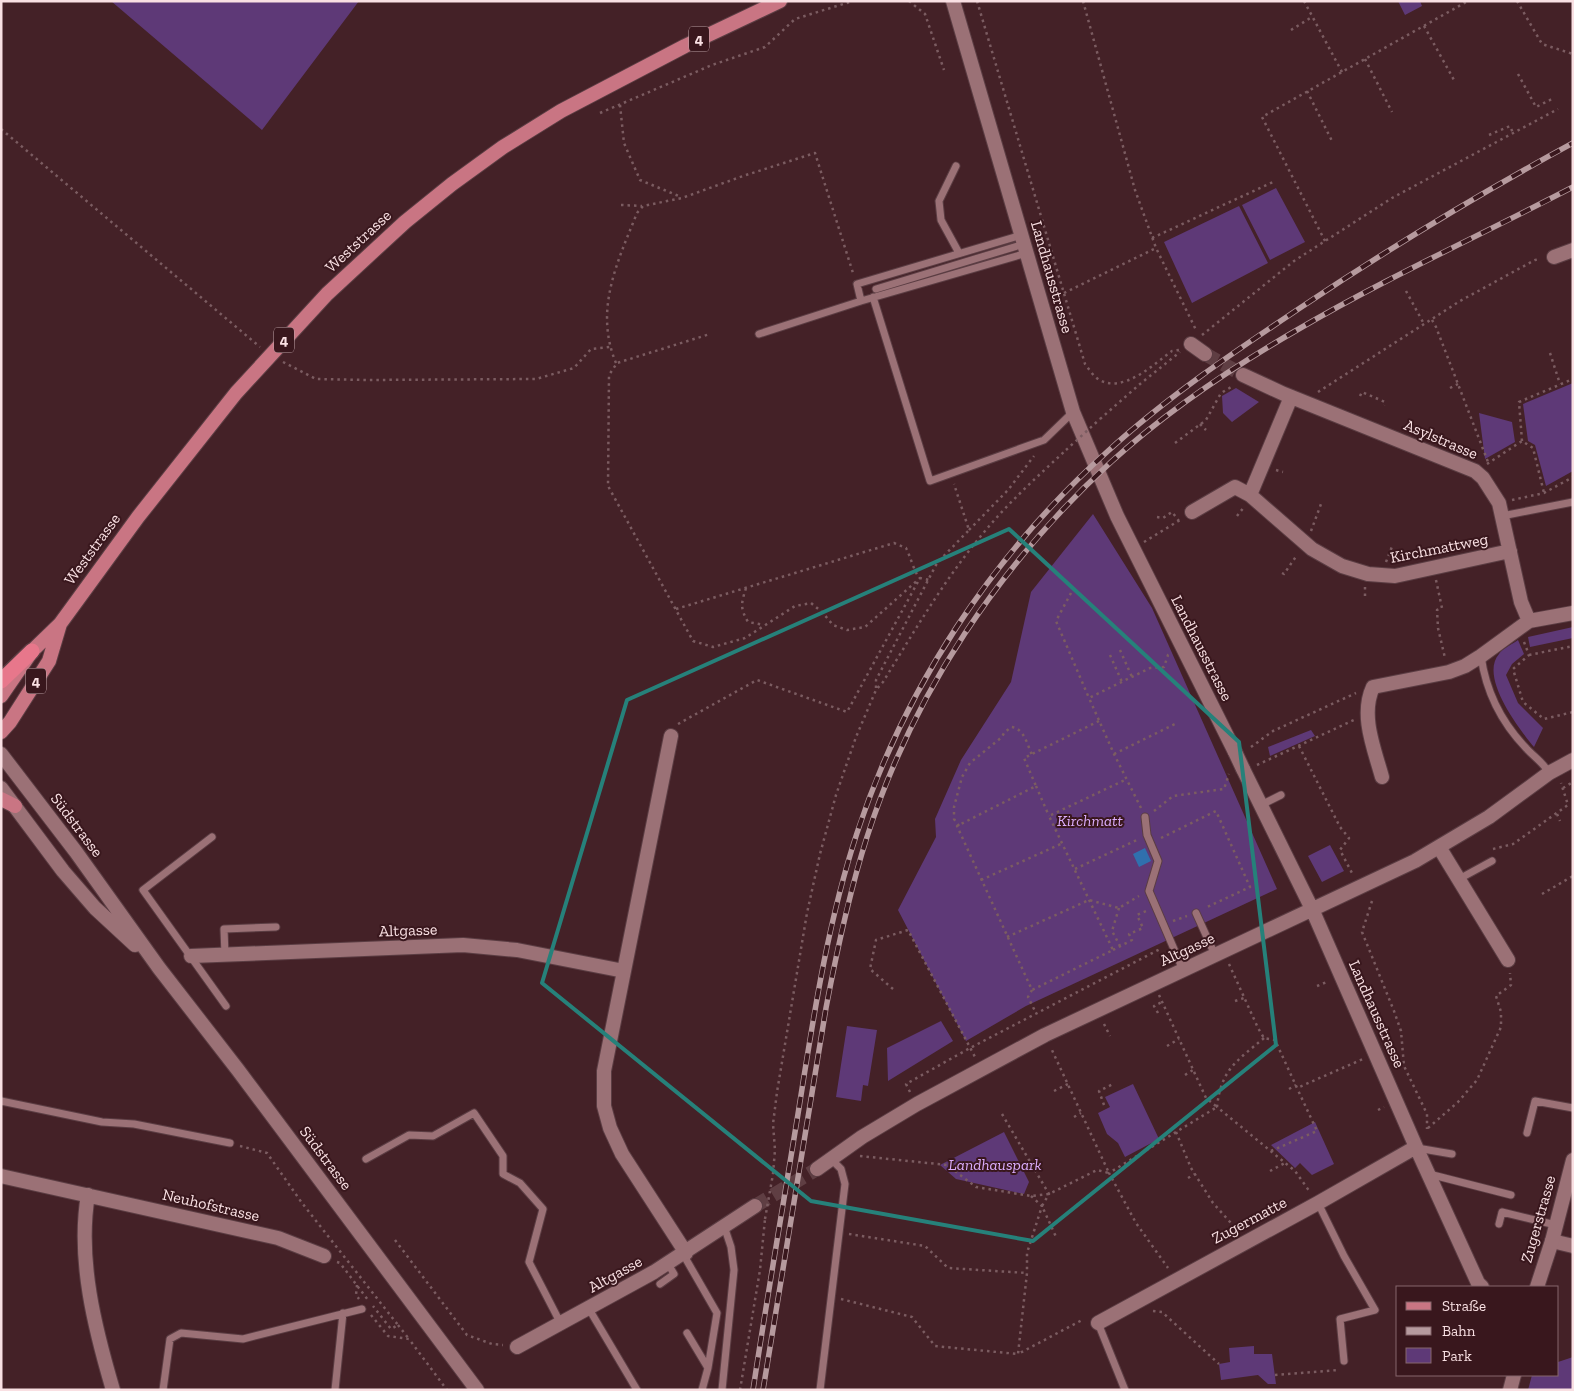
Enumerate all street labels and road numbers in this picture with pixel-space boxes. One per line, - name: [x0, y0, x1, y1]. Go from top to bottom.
- road number: 4: [689, 26, 709, 52]
- street label: Weststrasse: [321, 206, 395, 276]
- street label: Landhausstrasse: [1027, 219, 1077, 335]
- road number: 4: [274, 328, 294, 352]
- street label: Asylstrasse: [1401, 415, 1481, 463]
- street label: Weststrasse: [60, 510, 124, 588]
- street label: Kirchmattweg: [1388, 529, 1490, 567]
- street label: Landhausstrasse: [1167, 592, 1237, 704]
- road number: 4: [26, 668, 46, 694]
- street label: Südstrasse: [47, 789, 107, 861]
- street label: Altgasse: [378, 919, 438, 941]
- street label: Altgasse: [1156, 928, 1218, 970]
- street label: Landhausstrasse: [1345, 957, 1409, 1071]
- street label: Südstrasse: [296, 1122, 356, 1194]
- street label: Zugerstrasse: [1516, 1173, 1560, 1265]
- street label: Neuhofstrasse: [161, 1185, 261, 1225]
- street label: Zugermatte: [1208, 1192, 1290, 1248]
- street label: Altgasse: [585, 1251, 645, 1297]

